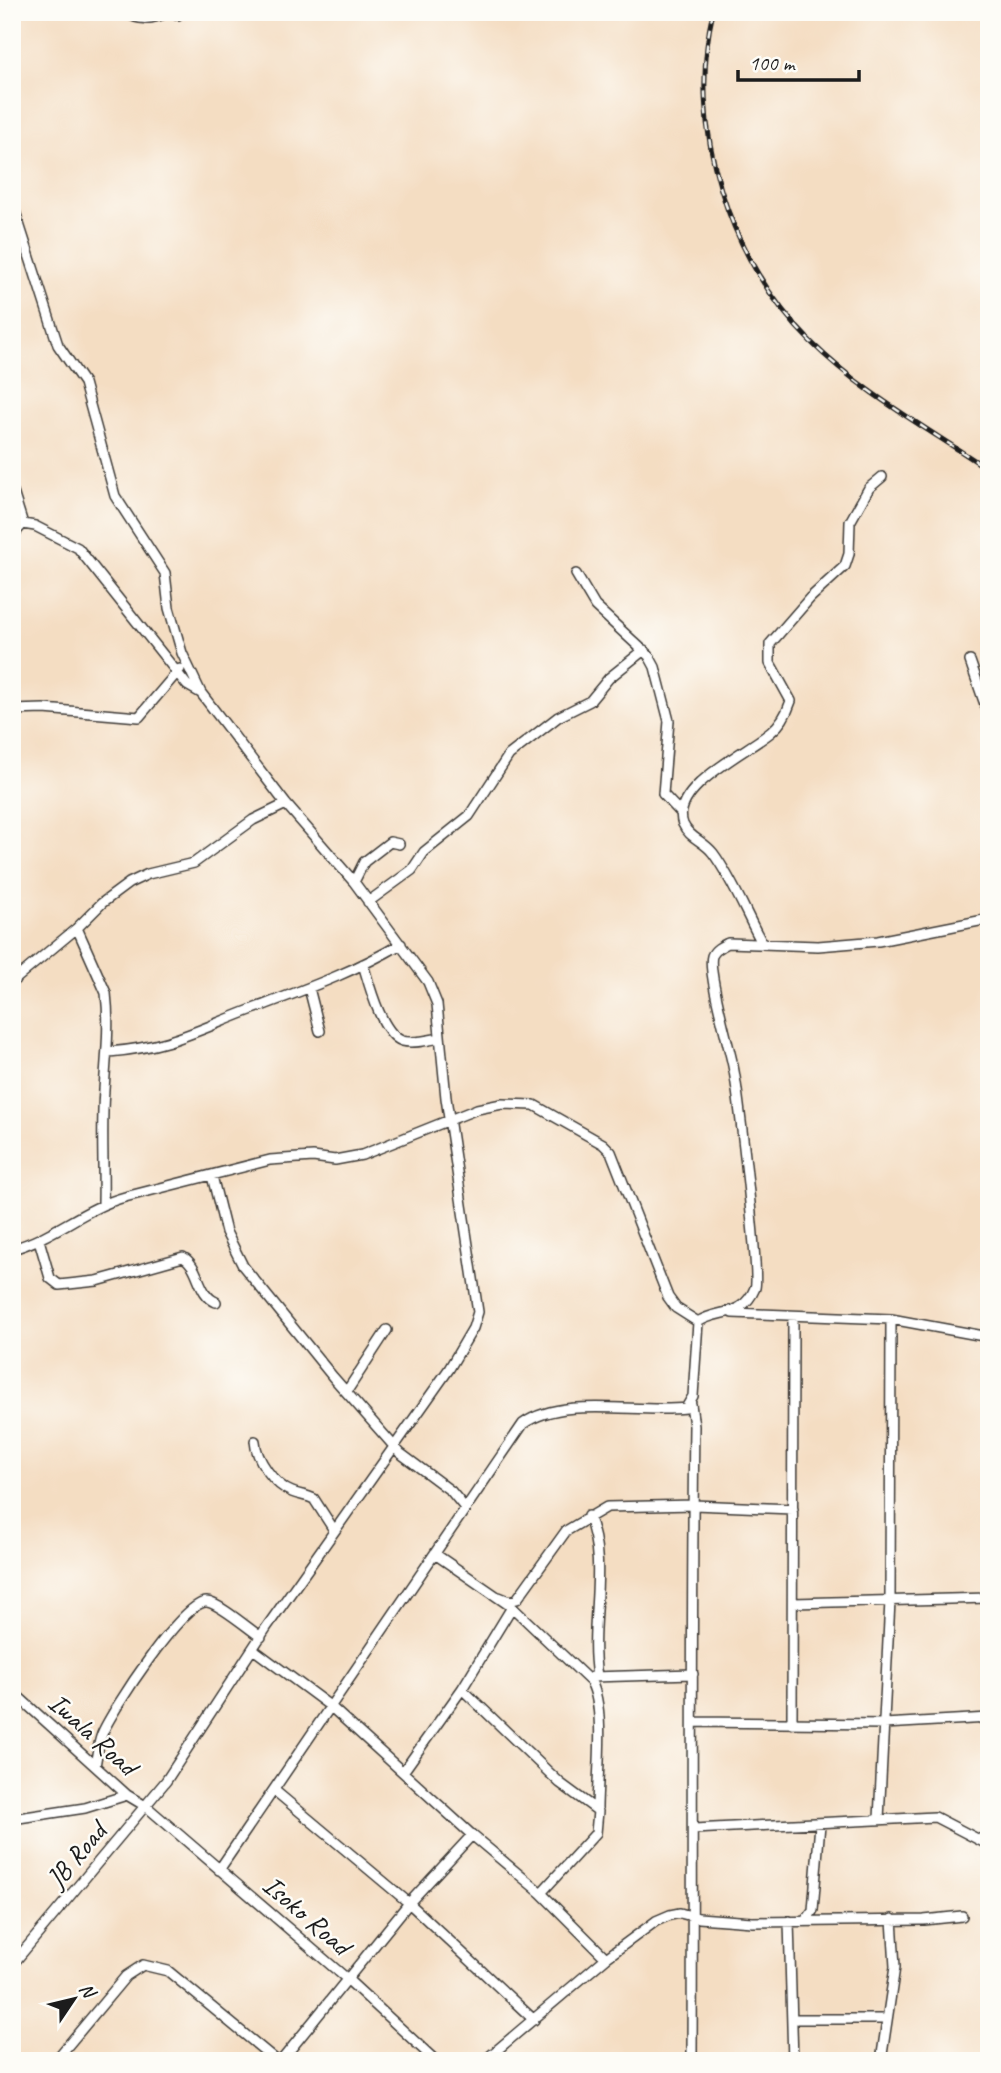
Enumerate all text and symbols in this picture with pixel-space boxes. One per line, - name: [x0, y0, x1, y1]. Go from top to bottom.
- scale bar: [738, 38, 859, 82]
- text: 100 m: [749, 50, 796, 76]
- street label: Iwala Road: [41, 1685, 148, 1786]
- street label: JB Road: [37, 1812, 116, 1897]
- street label: Isoko Road: [256, 1867, 361, 1965]
- north arrow: [38, 1965, 108, 2035]
- text: N: [74, 1978, 102, 2004]

